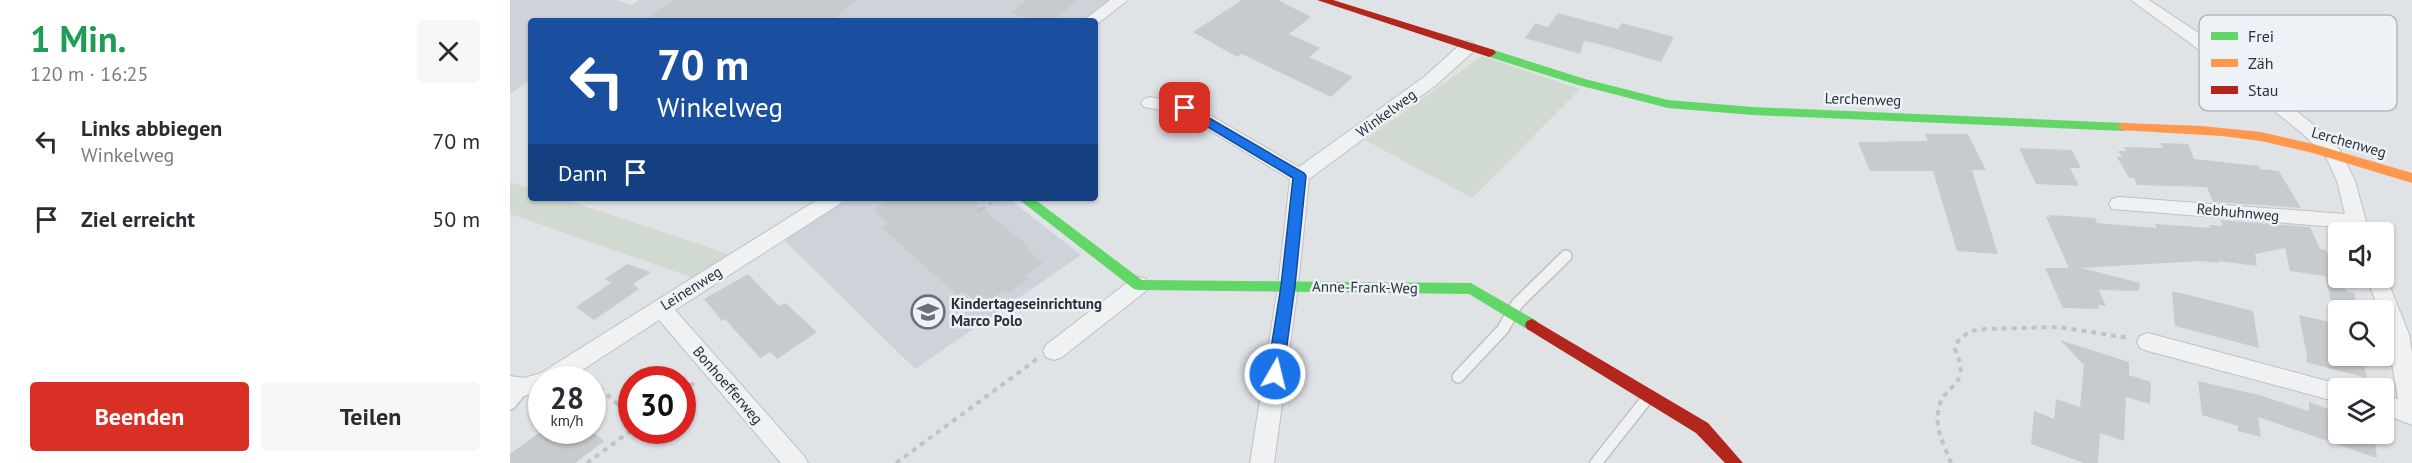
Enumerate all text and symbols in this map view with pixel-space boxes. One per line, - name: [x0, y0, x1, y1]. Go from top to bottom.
- text: 1 Min.: [30, 15, 126, 62]
- legend: [2199, 15, 2397, 111]
- button: close: [417, 20, 480, 83]
- text: Frei: [2248, 26, 2274, 46]
- text: 70 m: [657, 37, 749, 92]
- icon: left: [558, 42, 636, 120]
- text: Zäh: [2248, 53, 2273, 73]
- text: 120 m · 16:25: [30, 61, 148, 87]
- text: Stau: [2248, 80, 2278, 100]
- pin: [1159, 82, 1210, 133]
- street label: Winkelweg: [1352, 85, 1420, 141]
- street label: Lerchenweg: [1824, 88, 1902, 110]
- text: Winkelweg: [657, 90, 783, 124]
- icon: arrive: [1168, 91, 1201, 124]
- text: Links abbiegen: [81, 114, 222, 142]
- street label: Lerchenweg: [2309, 122, 2389, 162]
- icon: left: [30, 125, 63, 158]
- text: 70 m: [432, 127, 480, 155]
- text: Winkelweg: [81, 142, 174, 168]
- icon: arrive: [619, 156, 652, 189]
- text: Dann: [558, 159, 607, 187]
- street label: Rebhuhnweg: [2196, 199, 2280, 225]
- icon: arrive: [30, 203, 63, 236]
- text: Ziel erreicht: [81, 205, 195, 233]
- text: 50 m: [432, 205, 480, 233]
- map controls: [2328, 222, 2394, 444]
- button: sound: [2328, 222, 2394, 288]
- street label: Leinenweg: [657, 262, 725, 314]
- street label: Anne-Frank-Weg: [1312, 277, 1418, 297]
- school or university icon: Kindertageseinrichtung Marco Polo: [910, 294, 946, 330]
- place label: Kindertageseinrichtung Marco Polo: [951, 294, 1102, 330]
- button: search: [2328, 300, 2394, 366]
- street label: Bonhoefferweg: [689, 342, 767, 428]
- position arrow: [1243, 342, 1307, 406]
- speed limit sign: 30: [618, 366, 696, 444]
- text: 28: [550, 378, 584, 417]
- button: layers: [2328, 378, 2394, 444]
- button: Beenden: [30, 382, 249, 451]
- button: Teilen: [261, 382, 480, 451]
- text: km/h: [551, 411, 583, 430]

